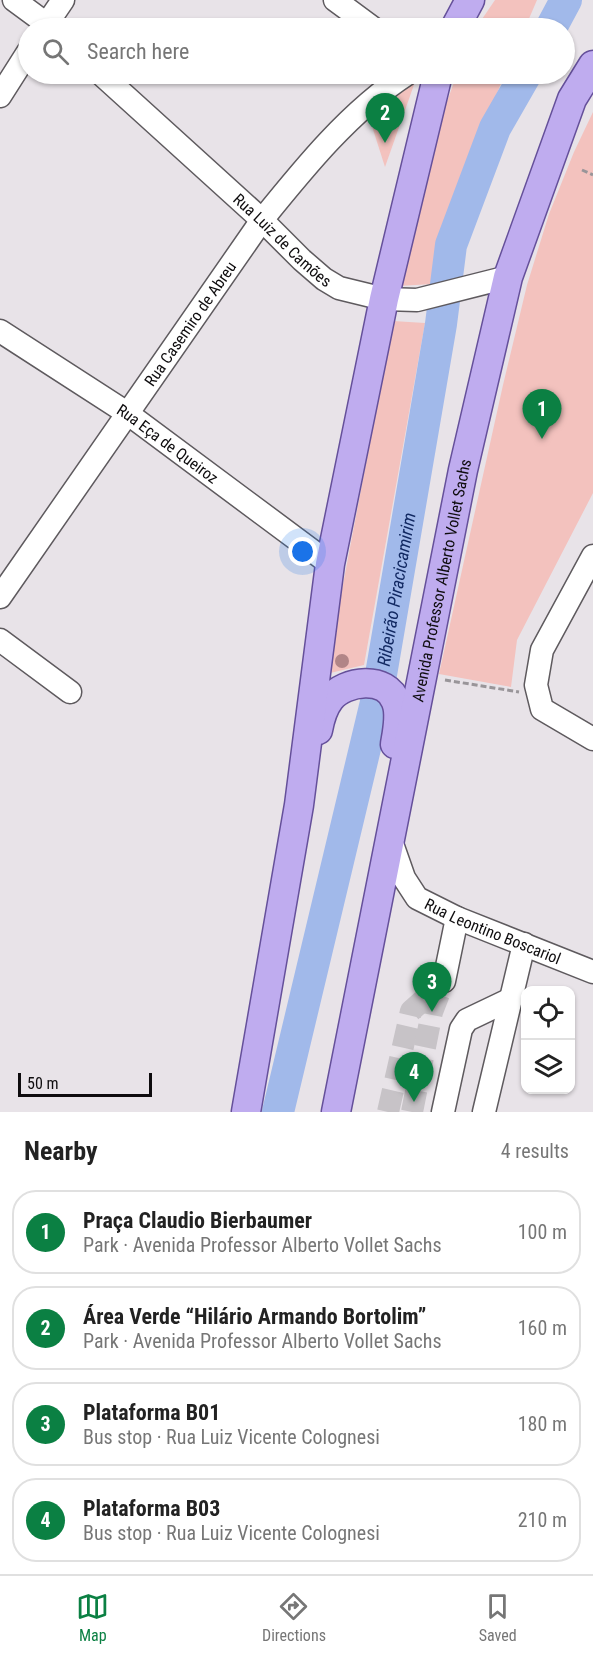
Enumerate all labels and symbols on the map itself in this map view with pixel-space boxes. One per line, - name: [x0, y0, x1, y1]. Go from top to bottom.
- pin: 2: [366, 94, 404, 143]
- street label: Rua Luiz de Camões: [230, 189, 335, 291]
- street label: Rua Casemiro de Abreu: [140, 258, 240, 390]
- pin: 1: [522, 390, 562, 439]
- street label: Rua Eça de Queiroz: [114, 400, 222, 487]
- street label: Avenida Professor Alberto Vollet Sachs: [408, 457, 475, 703]
- water label: Ribeirão Piracicamirim: [372, 511, 419, 668]
- your location: [288, 537, 317, 566]
- street label: Rua Leontino Boscariol: [422, 894, 564, 968]
- pin: 3: [412, 962, 452, 1012]
- pin: 4: [394, 1052, 434, 1102]
- scale bar: [18, 1070, 152, 1098]

